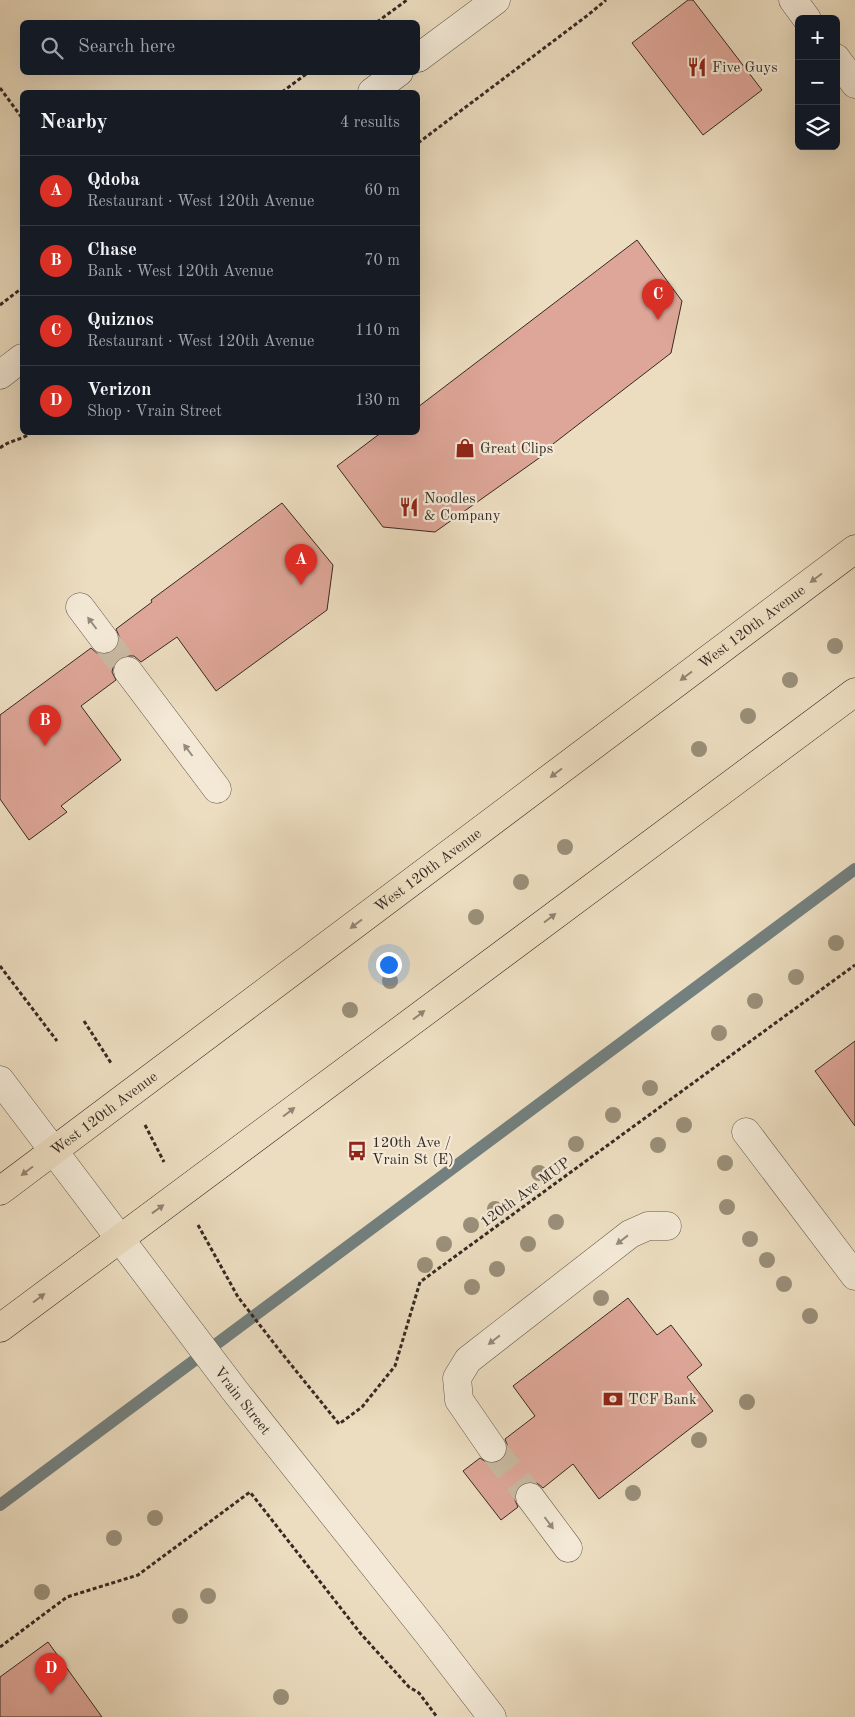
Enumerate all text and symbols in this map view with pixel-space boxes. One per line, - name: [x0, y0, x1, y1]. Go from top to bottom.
- map controls: [795, 15, 840, 150]
- button: +: [795, 15, 840, 60]
- search box: [20, 20, 420, 75]
- icon: search: [38, 34, 66, 62]
- text: Search here: [78, 38, 175, 57]
- restaurant icon: Five Guys: [686, 56, 708, 78]
- button: −: [795, 60, 840, 105]
- place label: Five Guys: [712, 61, 778, 76]
- button: layers: [795, 105, 840, 150]
- text: Nearby: [40, 112, 108, 133]
- text: 4 results: [340, 115, 400, 131]
- text: Qdoba: [87, 171, 140, 190]
- text: A: [50, 183, 62, 199]
- text: 60 m: [364, 183, 400, 199]
- text: Restaurant · West 120th Avenue: [87, 194, 314, 210]
- text: Chase: [87, 241, 137, 260]
- text: B: [50, 253, 62, 269]
- text: 70 m: [364, 253, 400, 269]
- text: Bank · West 120th Avenue: [87, 264, 274, 280]
- pin: C: [642, 279, 674, 320]
- text: Quiznos: [87, 311, 154, 330]
- text: C: [51, 323, 61, 339]
- text: 110 m: [355, 323, 400, 339]
- text: Restaurant · West 120th Avenue: [87, 334, 314, 350]
- text: Verizon: [87, 381, 152, 400]
- text: D: [50, 393, 62, 409]
- text: 130 m: [355, 393, 400, 409]
- text: Shop · Vrain Street: [87, 404, 222, 420]
- shop icon: Great Clips: [454, 437, 476, 459]
- place label: Great Clips: [480, 442, 553, 457]
- place label: Noodles & Company: [424, 492, 501, 524]
- restaurant icon: Noodles & Company: [398, 496, 420, 518]
- pin: A: [285, 544, 317, 585]
- one-way arrow: [810, 573, 823, 584]
- street label: West 120th Avenue: [697, 583, 809, 672]
- one-way arrow: [87, 616, 97, 630]
- one-way arrow: [679, 671, 693, 681]
- pin: B: [29, 705, 61, 746]
- one-way arrow: [182, 744, 193, 757]
- one-way arrow: [550, 768, 563, 779]
- street label: West 120th Avenue: [373, 826, 485, 916]
- one-way arrow: [543, 913, 556, 924]
- one-way arrow: [350, 918, 363, 929]
- your location: [376, 952, 402, 978]
- one-way arrow: [412, 1010, 426, 1020]
- street label: West 120th Avenue: [49, 1069, 161, 1159]
- one-way arrow: [282, 1107, 296, 1117]
- place label: 120th Ave / Vrain St (E): [372, 1136, 454, 1168]
- bus stop icon: 120th Ave / Vrain St (E): [346, 1140, 368, 1162]
- street label: 120th Ave MUP: [478, 1156, 574, 1231]
- one-way arrow: [21, 1166, 34, 1177]
- one-way arrow: [151, 1204, 165, 1214]
- one-way arrow: [616, 1234, 629, 1245]
- one-way arrow: [32, 1293, 46, 1303]
- one-way arrow: [488, 1334, 501, 1345]
- street label: Vrain Street: [211, 1365, 273, 1438]
- bank icon: TCF Bank: [602, 1388, 624, 1410]
- place label: TCF Bank: [628, 1393, 697, 1408]
- one-way arrow: [544, 1516, 554, 1530]
- pin: D: [35, 1653, 67, 1694]

